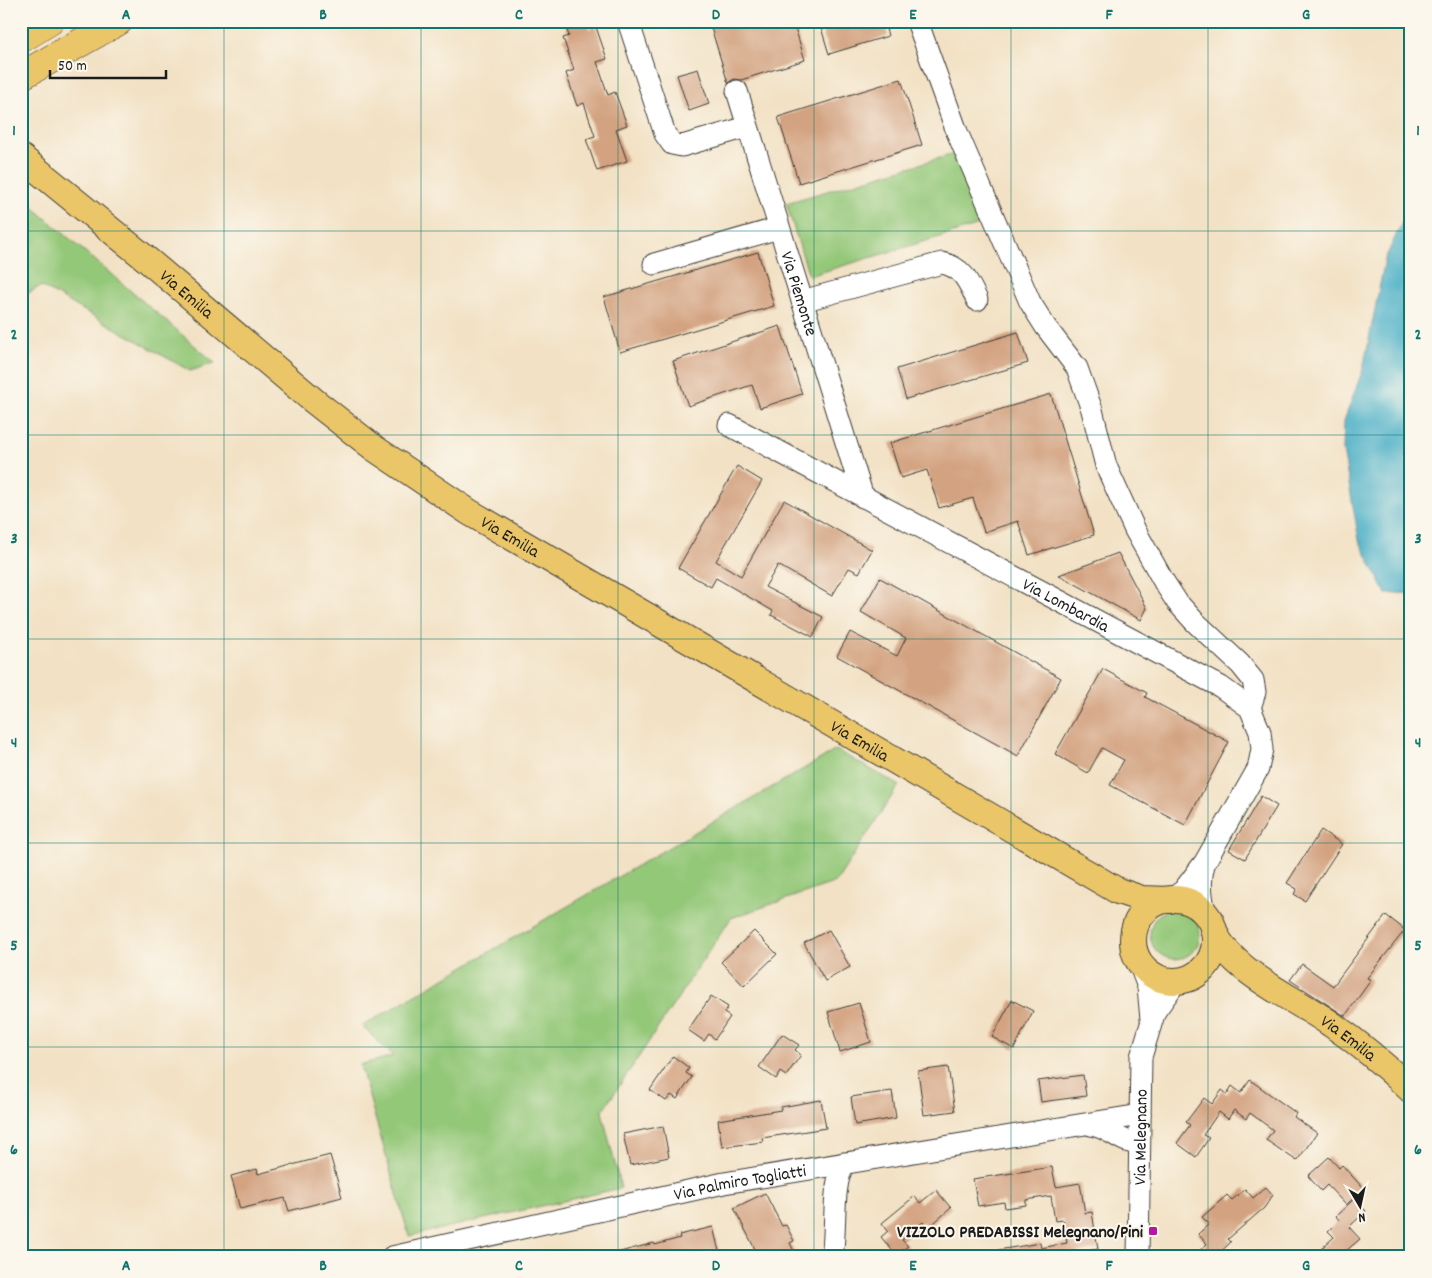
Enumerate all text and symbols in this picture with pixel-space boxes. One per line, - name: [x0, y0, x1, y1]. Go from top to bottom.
- text: A: [122, 4, 131, 27]
- text: B: [319, 4, 327, 27]
- text: C: [515, 4, 523, 27]
- text: D: [712, 4, 721, 27]
- text: E: [909, 4, 917, 27]
- text: F: [1105, 4, 1113, 27]
- text: G: [1302, 4, 1310, 27]
- scale bar: [50, 48, 166, 80]
- text: 50 m: [58, 56, 87, 78]
- text: 1: [12, 120, 16, 143]
- text: 1: [1416, 120, 1420, 143]
- street label: Via Piemonte: [773, 249, 822, 340]
- street label: Via Emilia: [153, 265, 219, 326]
- text: 2: [11, 324, 18, 347]
- text: 2: [1415, 324, 1422, 347]
- street label: Via Emilia: [475, 511, 544, 566]
- text: 3: [10, 528, 18, 551]
- text: 3: [1414, 528, 1422, 551]
- street label: Via Lombardia: [1017, 573, 1113, 640]
- street label: Via Emilia: [825, 716, 893, 770]
- text: 4: [11, 732, 17, 755]
- text: 4: [1415, 732, 1421, 755]
- text: 5: [10, 935, 18, 958]
- text: 5: [1414, 935, 1422, 958]
- street label: Via Emilia: [1315, 1010, 1381, 1069]
- street label: Via Melegnano: [1129, 1089, 1156, 1185]
- text: 6: [10, 1139, 18, 1162]
- text: 6: [1414, 1139, 1422, 1162]
- street label: Via Palmiro Togliatti: [672, 1160, 808, 1209]
- north arrow: [1334, 1180, 1384, 1230]
- text: N: [1357, 1206, 1367, 1227]
- place label: VIZZOLO PREDABISSI Melegnano/Pini: [897, 1221, 1144, 1246]
- marker: VIZZOLO PREDABISSI Melegnano/Pini: [1147, 1225, 1159, 1237]
- text: A: [122, 1255, 131, 1278]
- text: B: [319, 1255, 327, 1278]
- text: C: [515, 1255, 523, 1278]
- text: D: [712, 1255, 721, 1278]
- text: E: [909, 1255, 917, 1278]
- text: F: [1105, 1255, 1113, 1278]
- text: G: [1302, 1255, 1310, 1278]

